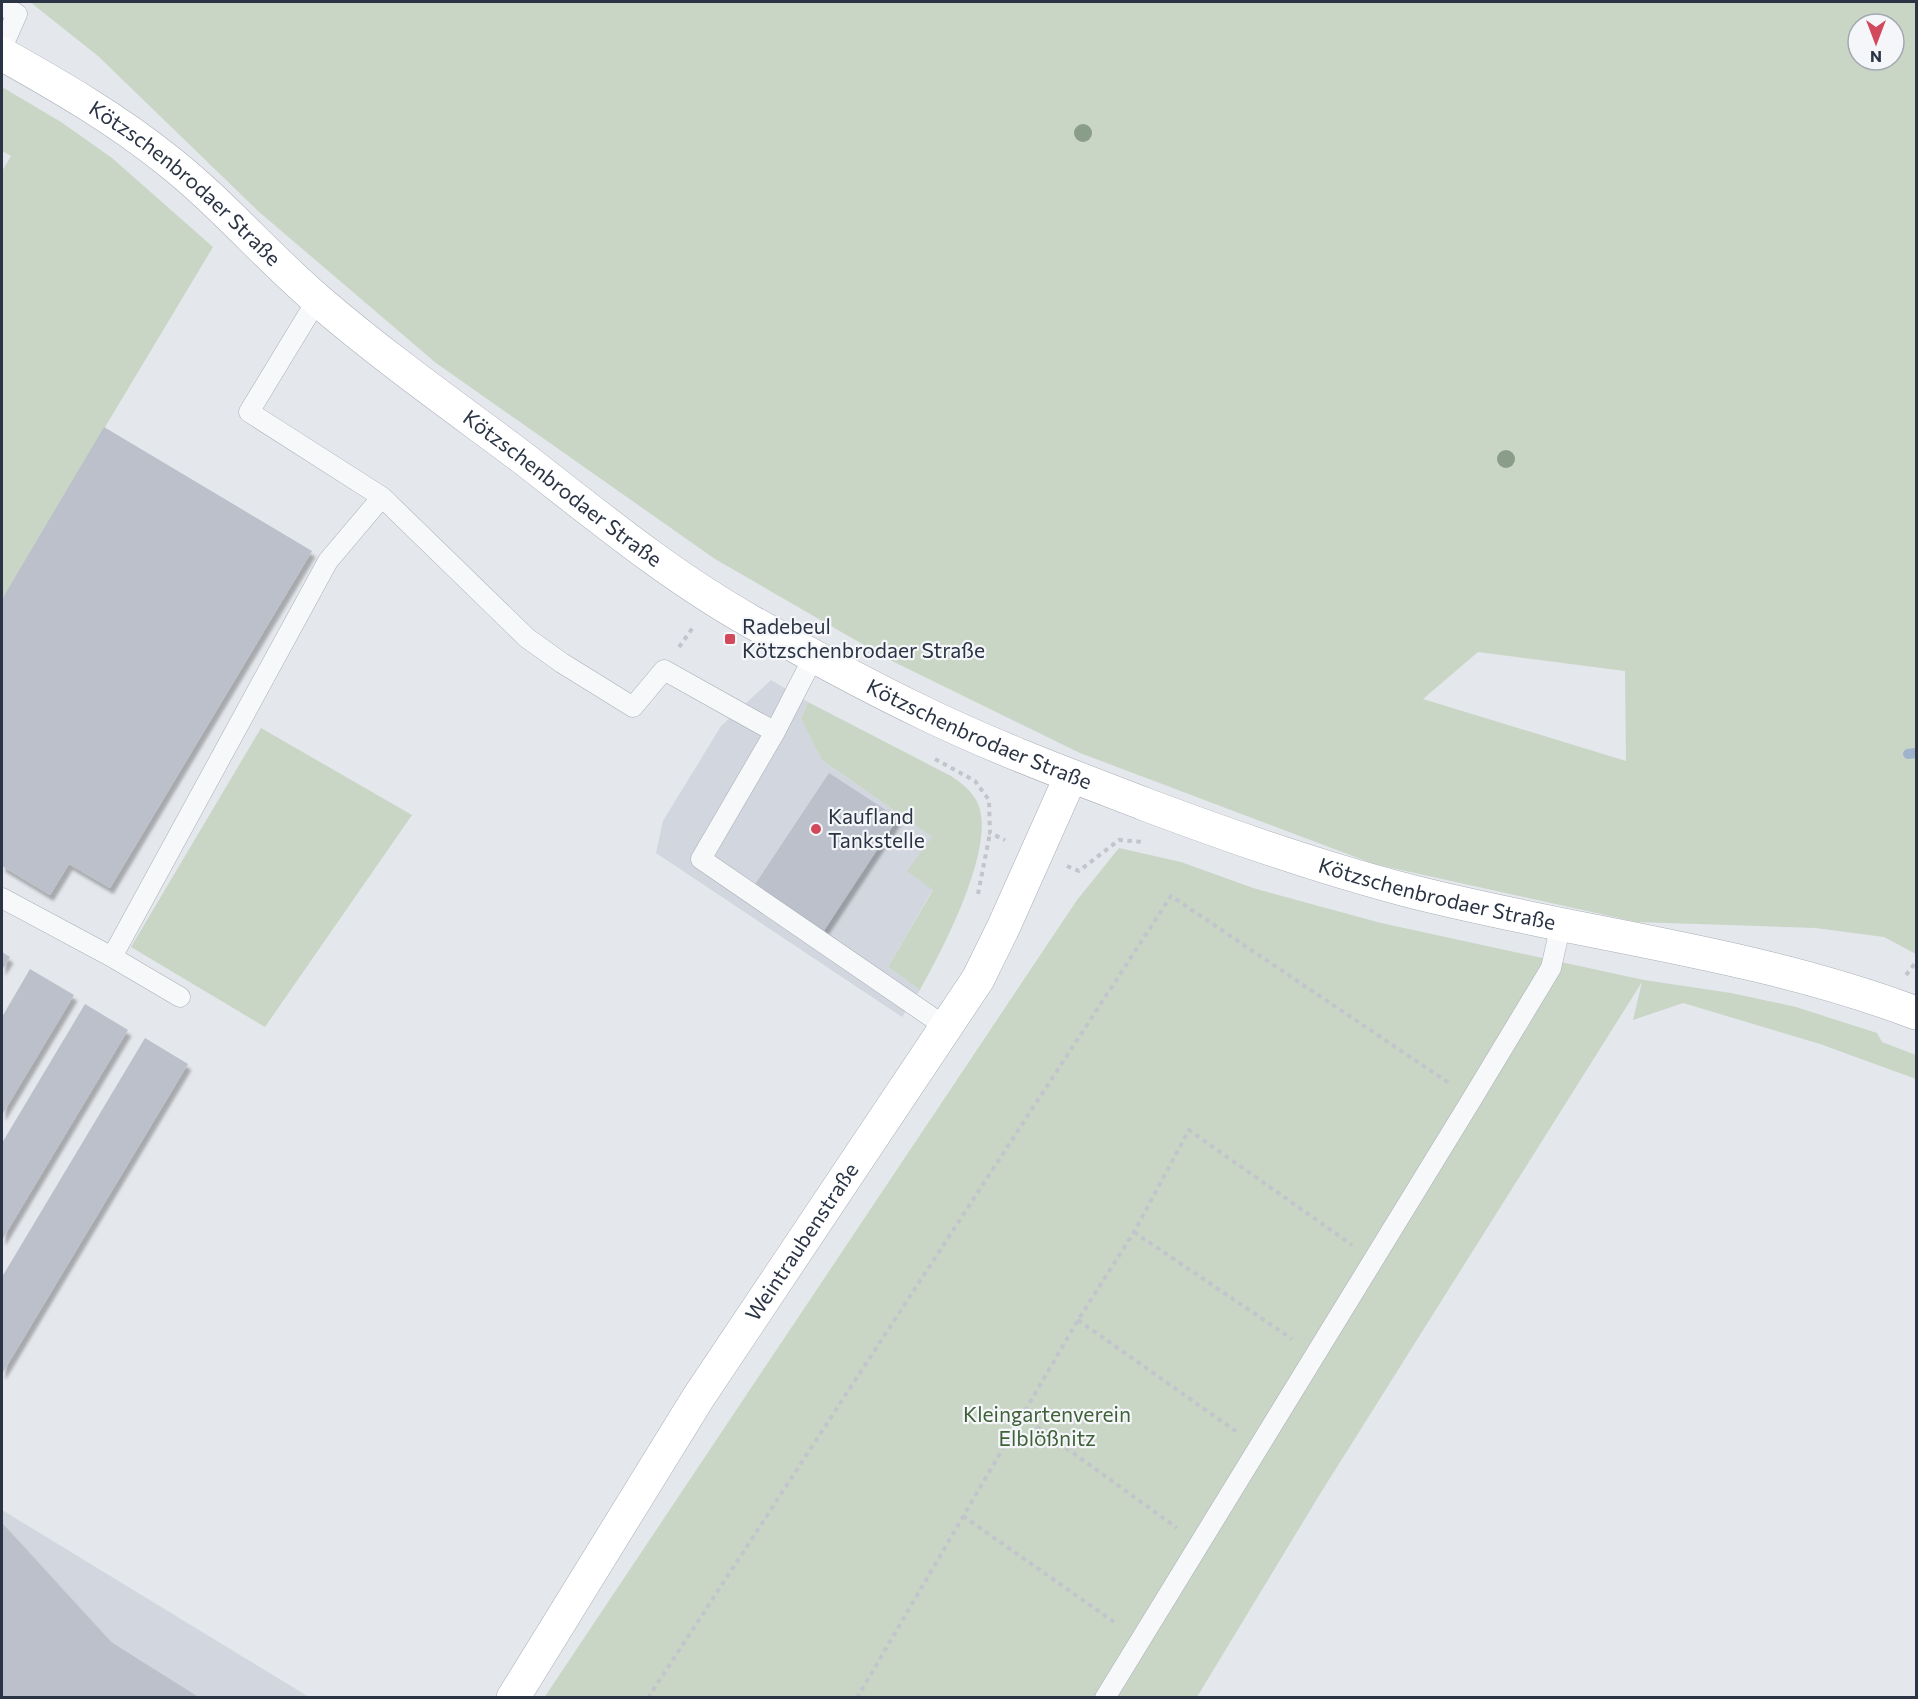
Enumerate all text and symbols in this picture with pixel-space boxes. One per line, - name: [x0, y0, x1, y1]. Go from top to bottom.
- north arrow: [1846, 12, 1906, 72]
- text: N: [1870, 48, 1882, 67]
- street label: Kötzschenbrodaer Straße: [85, 95, 287, 270]
- street label: Kötzschenbrodaer Straße: [459, 404, 667, 571]
- place label: Radebeul Kötzschenbrodaer Straße: [742, 613, 985, 662]
- marker: Radebeul Kötzschenbrodaer Straße: [723, 632, 737, 646]
- street label: Kötzschenbrodaer Straße: [863, 673, 1096, 794]
- place label: Kaufland Tankstelle: [828, 803, 925, 852]
- marker: Kaufland Tankstelle: [809, 822, 823, 836]
- street label: Kötzschenbrodaer Straße: [1316, 852, 1558, 934]
- street label: Weintraubenstraße: [739, 1158, 863, 1325]
- park label: Kleingartenverein Elblößnitz: [963, 1401, 1131, 1450]

